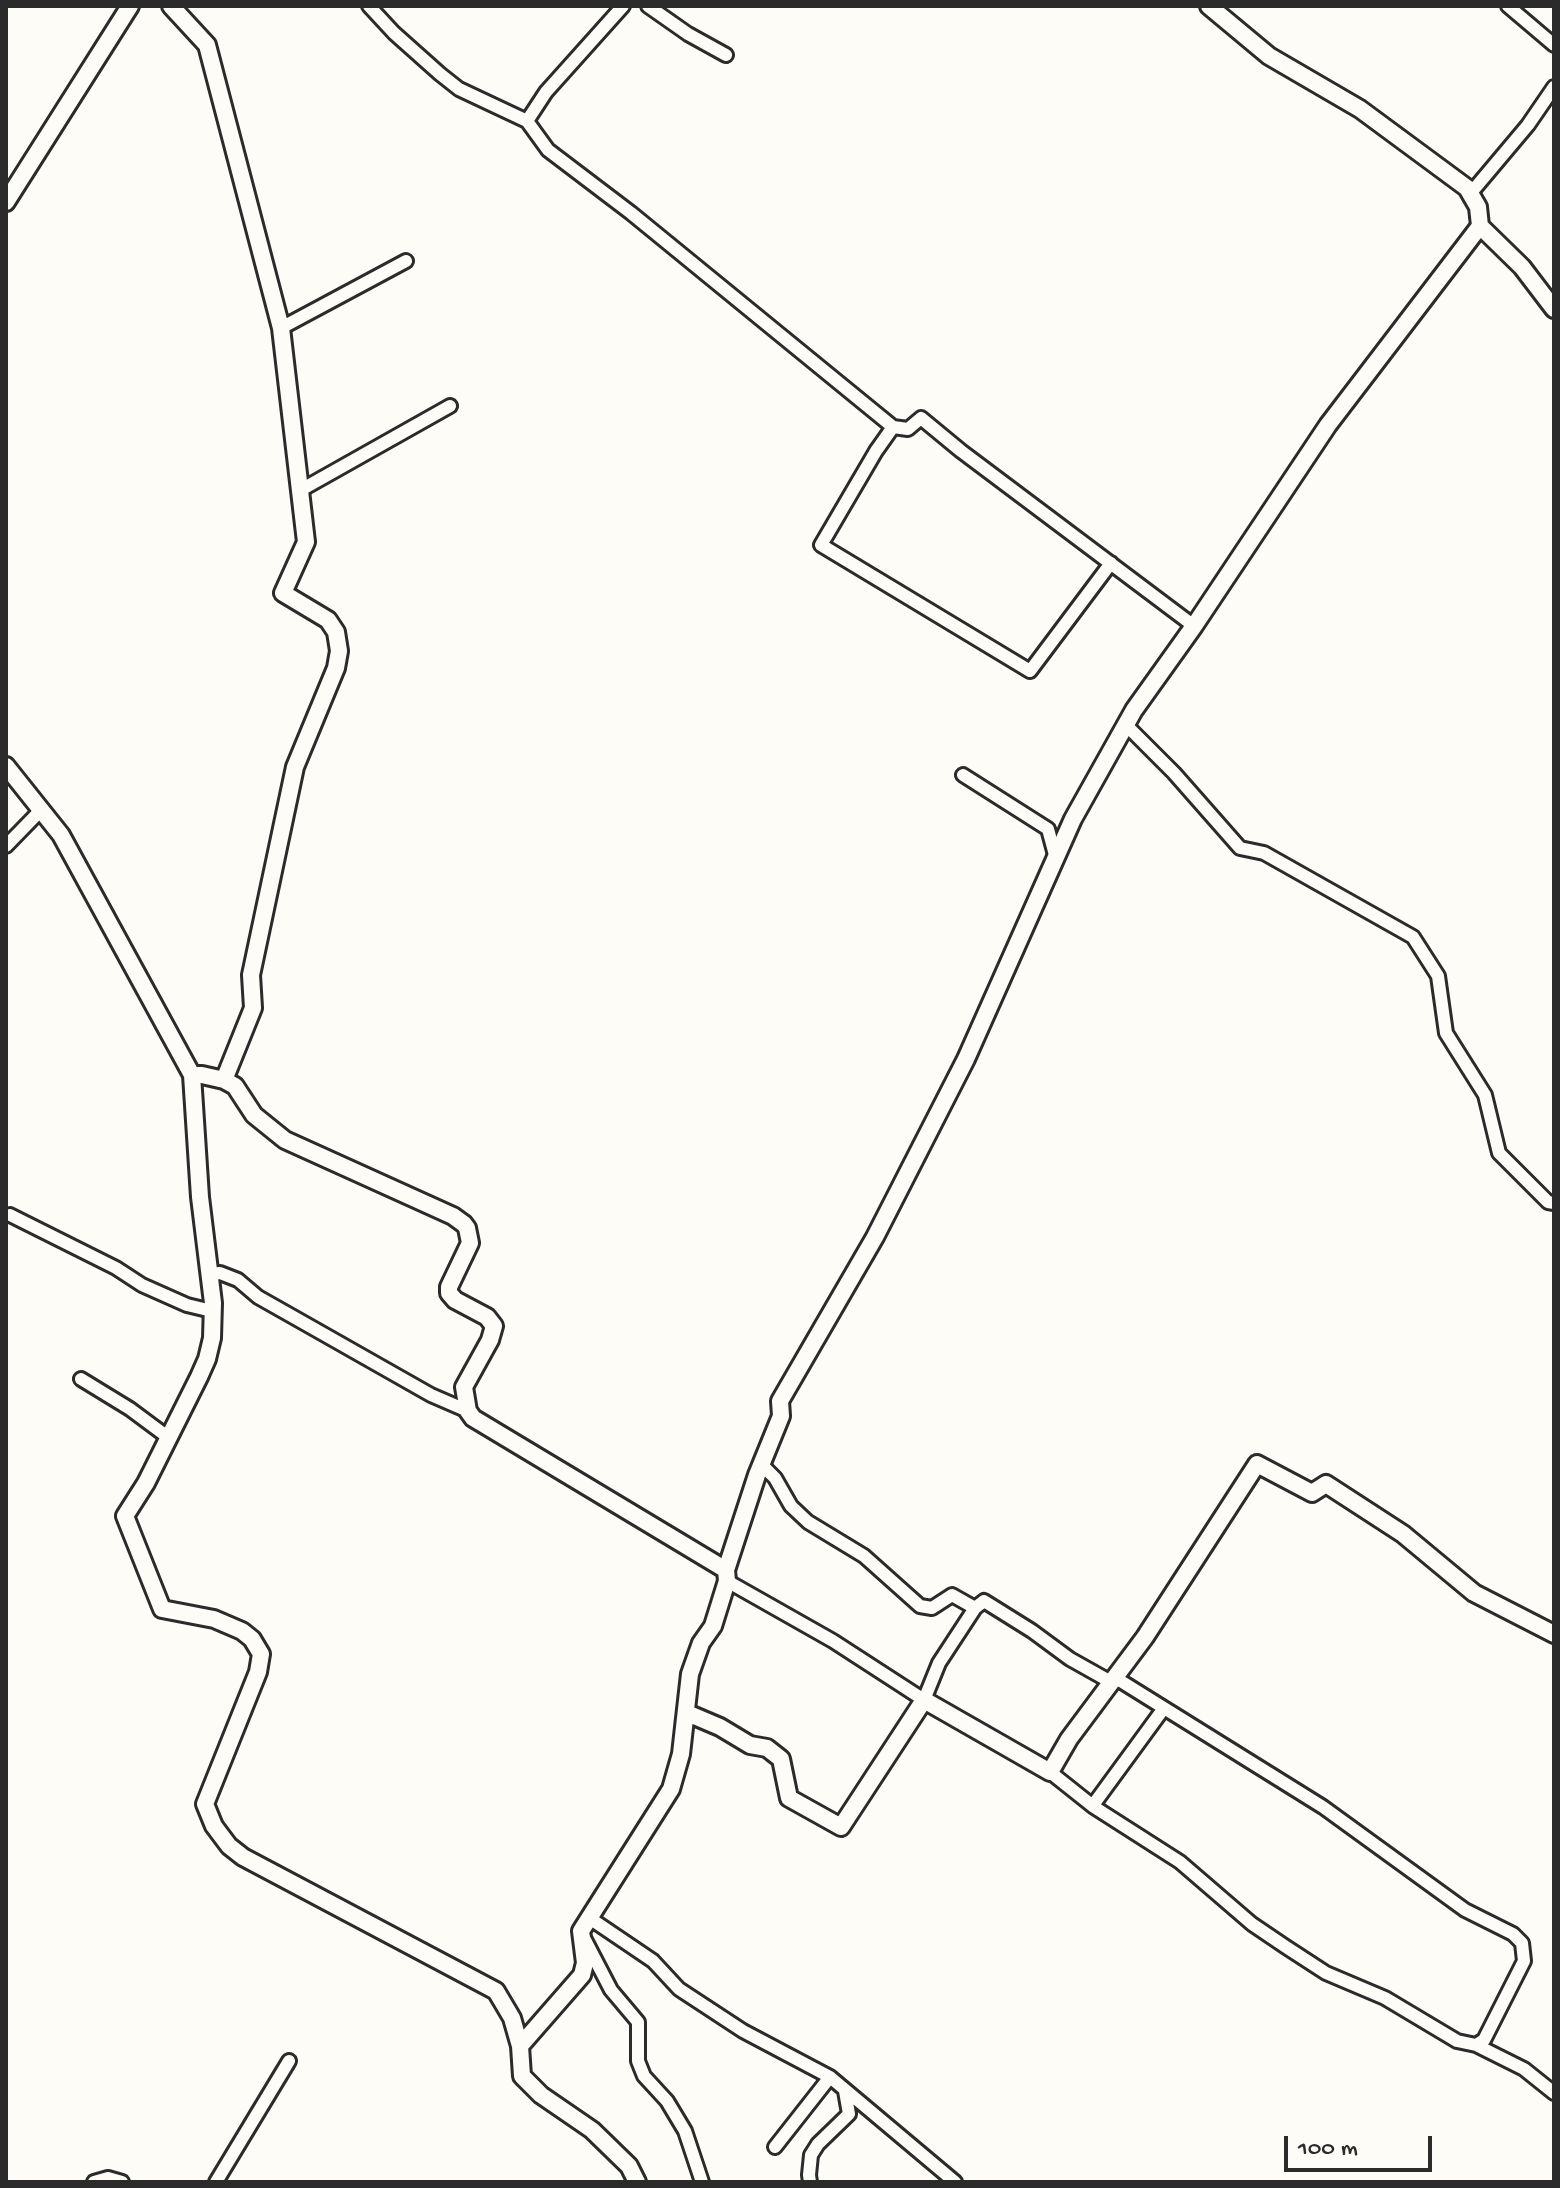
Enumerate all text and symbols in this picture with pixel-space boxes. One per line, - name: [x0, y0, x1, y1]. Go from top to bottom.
- scale bar: [1288, 2120, 1436, 2170]
- text: 100 m: [1298, 2135, 1358, 2164]

